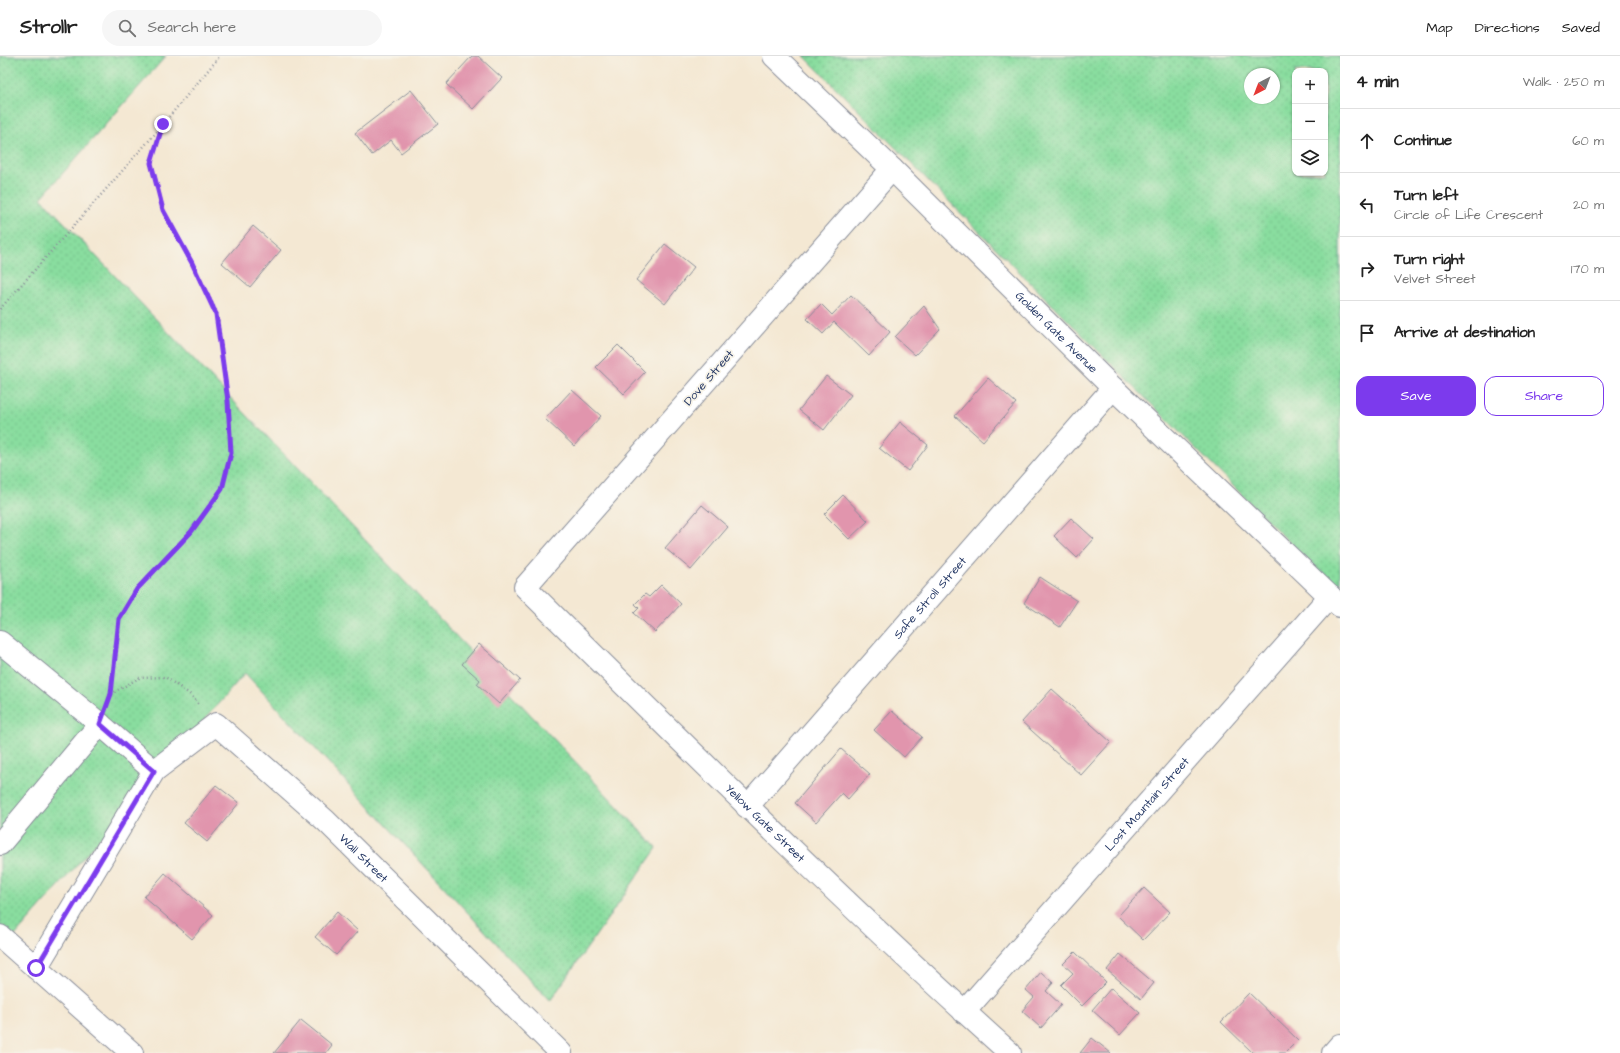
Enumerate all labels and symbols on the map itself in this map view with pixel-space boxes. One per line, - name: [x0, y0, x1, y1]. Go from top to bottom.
- north arrow: [1244, 68, 1280, 104]
- route end: [154, 115, 172, 133]
- street label: Golden Gate Avenue: [1011, 287, 1102, 377]
- street label: Dove Street: [680, 346, 738, 410]
- street label: Safe Stroll Street: [889, 553, 971, 642]
- street label: Lost Mountain Street: [1101, 753, 1193, 855]
- street label: Yellow Gate Street: [721, 780, 809, 866]
- street label: Wall Street: [335, 830, 392, 886]
- route start: [27, 959, 45, 977]

